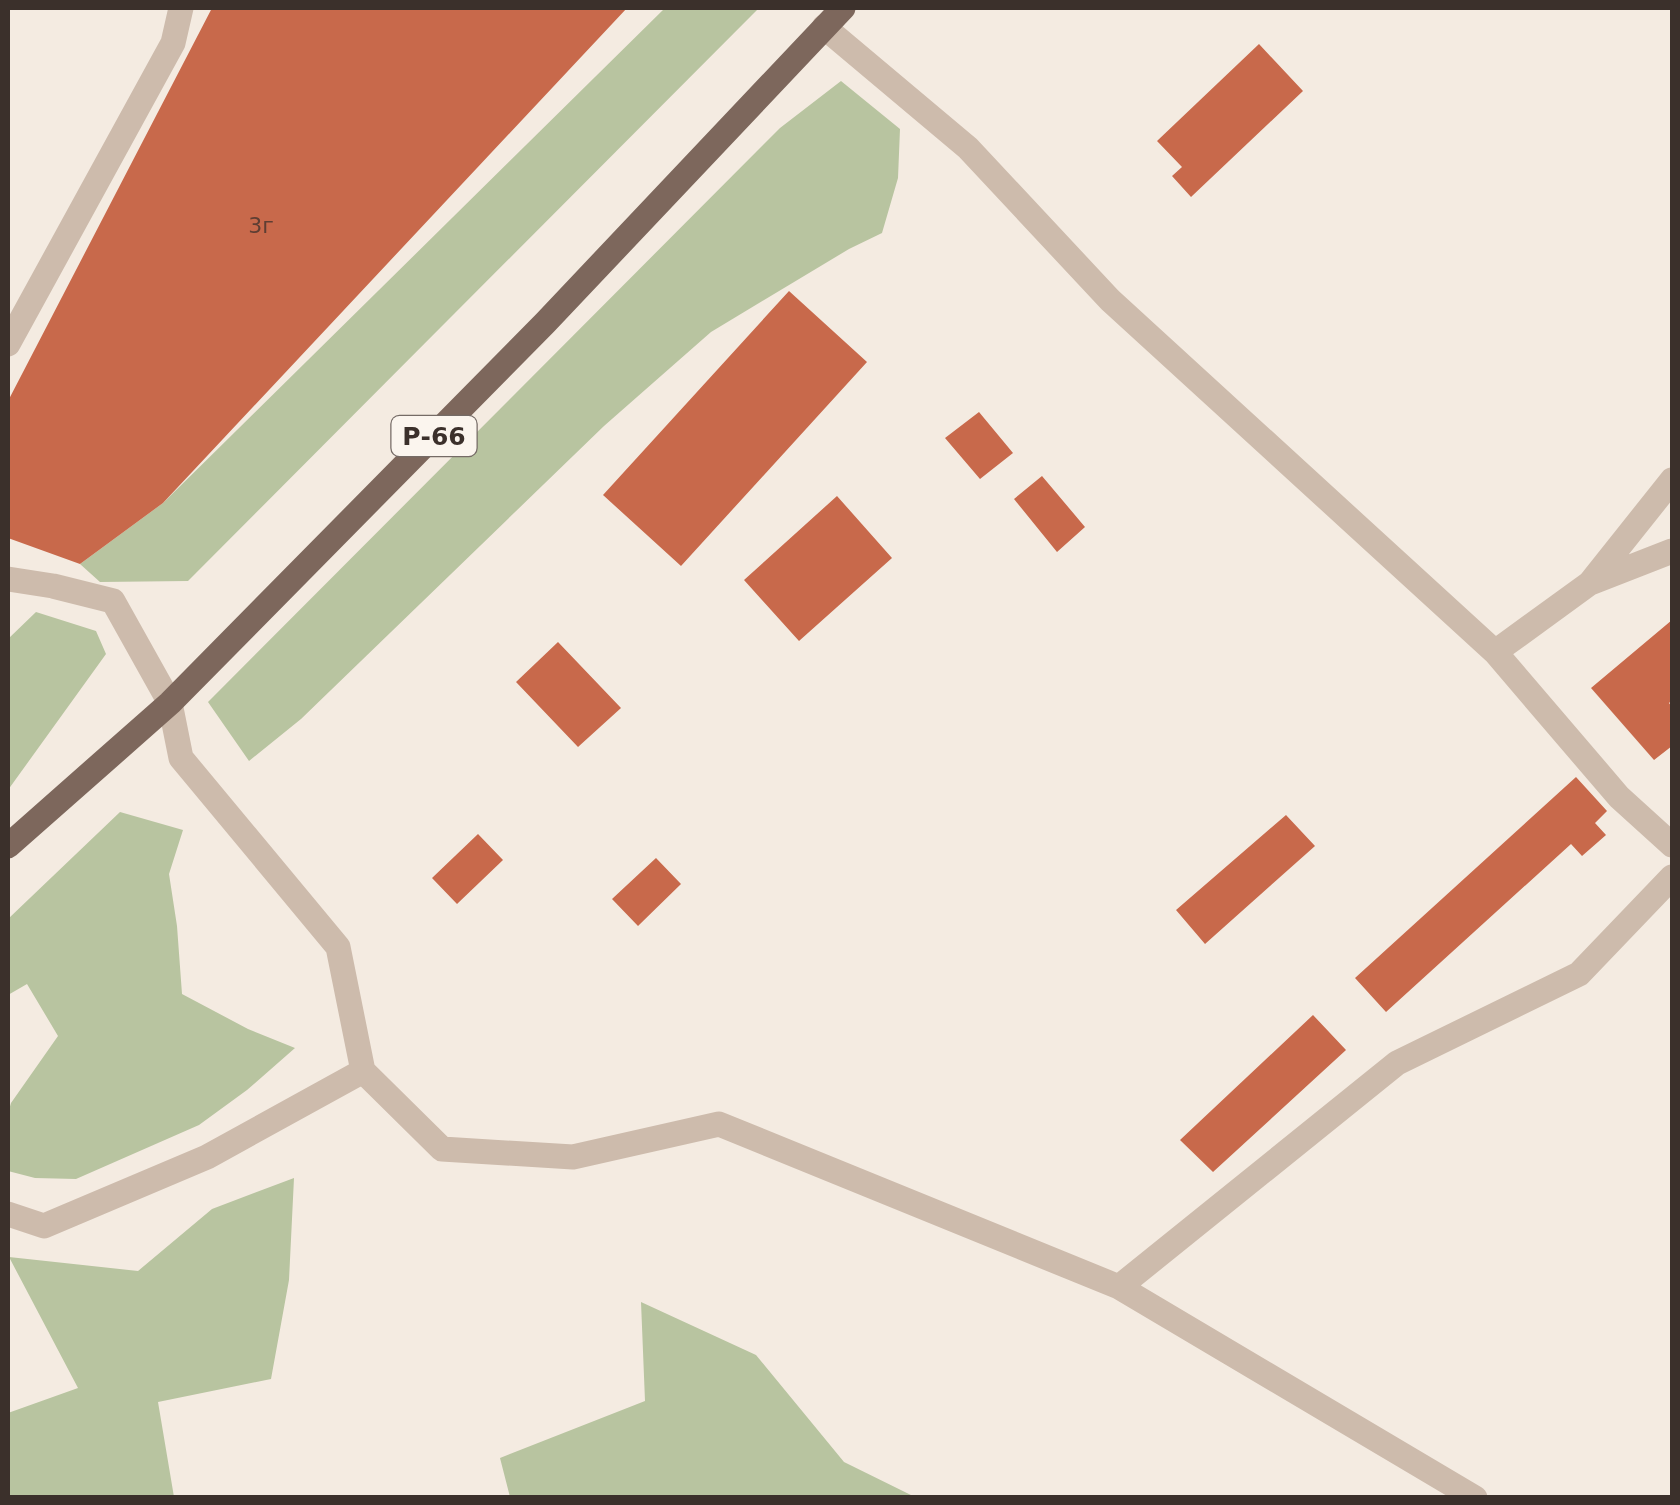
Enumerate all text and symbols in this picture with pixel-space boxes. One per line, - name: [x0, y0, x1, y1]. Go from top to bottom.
- house number: 3г: [248, 213, 274, 238]
- road number: Р-66: [392, 416, 476, 456]

